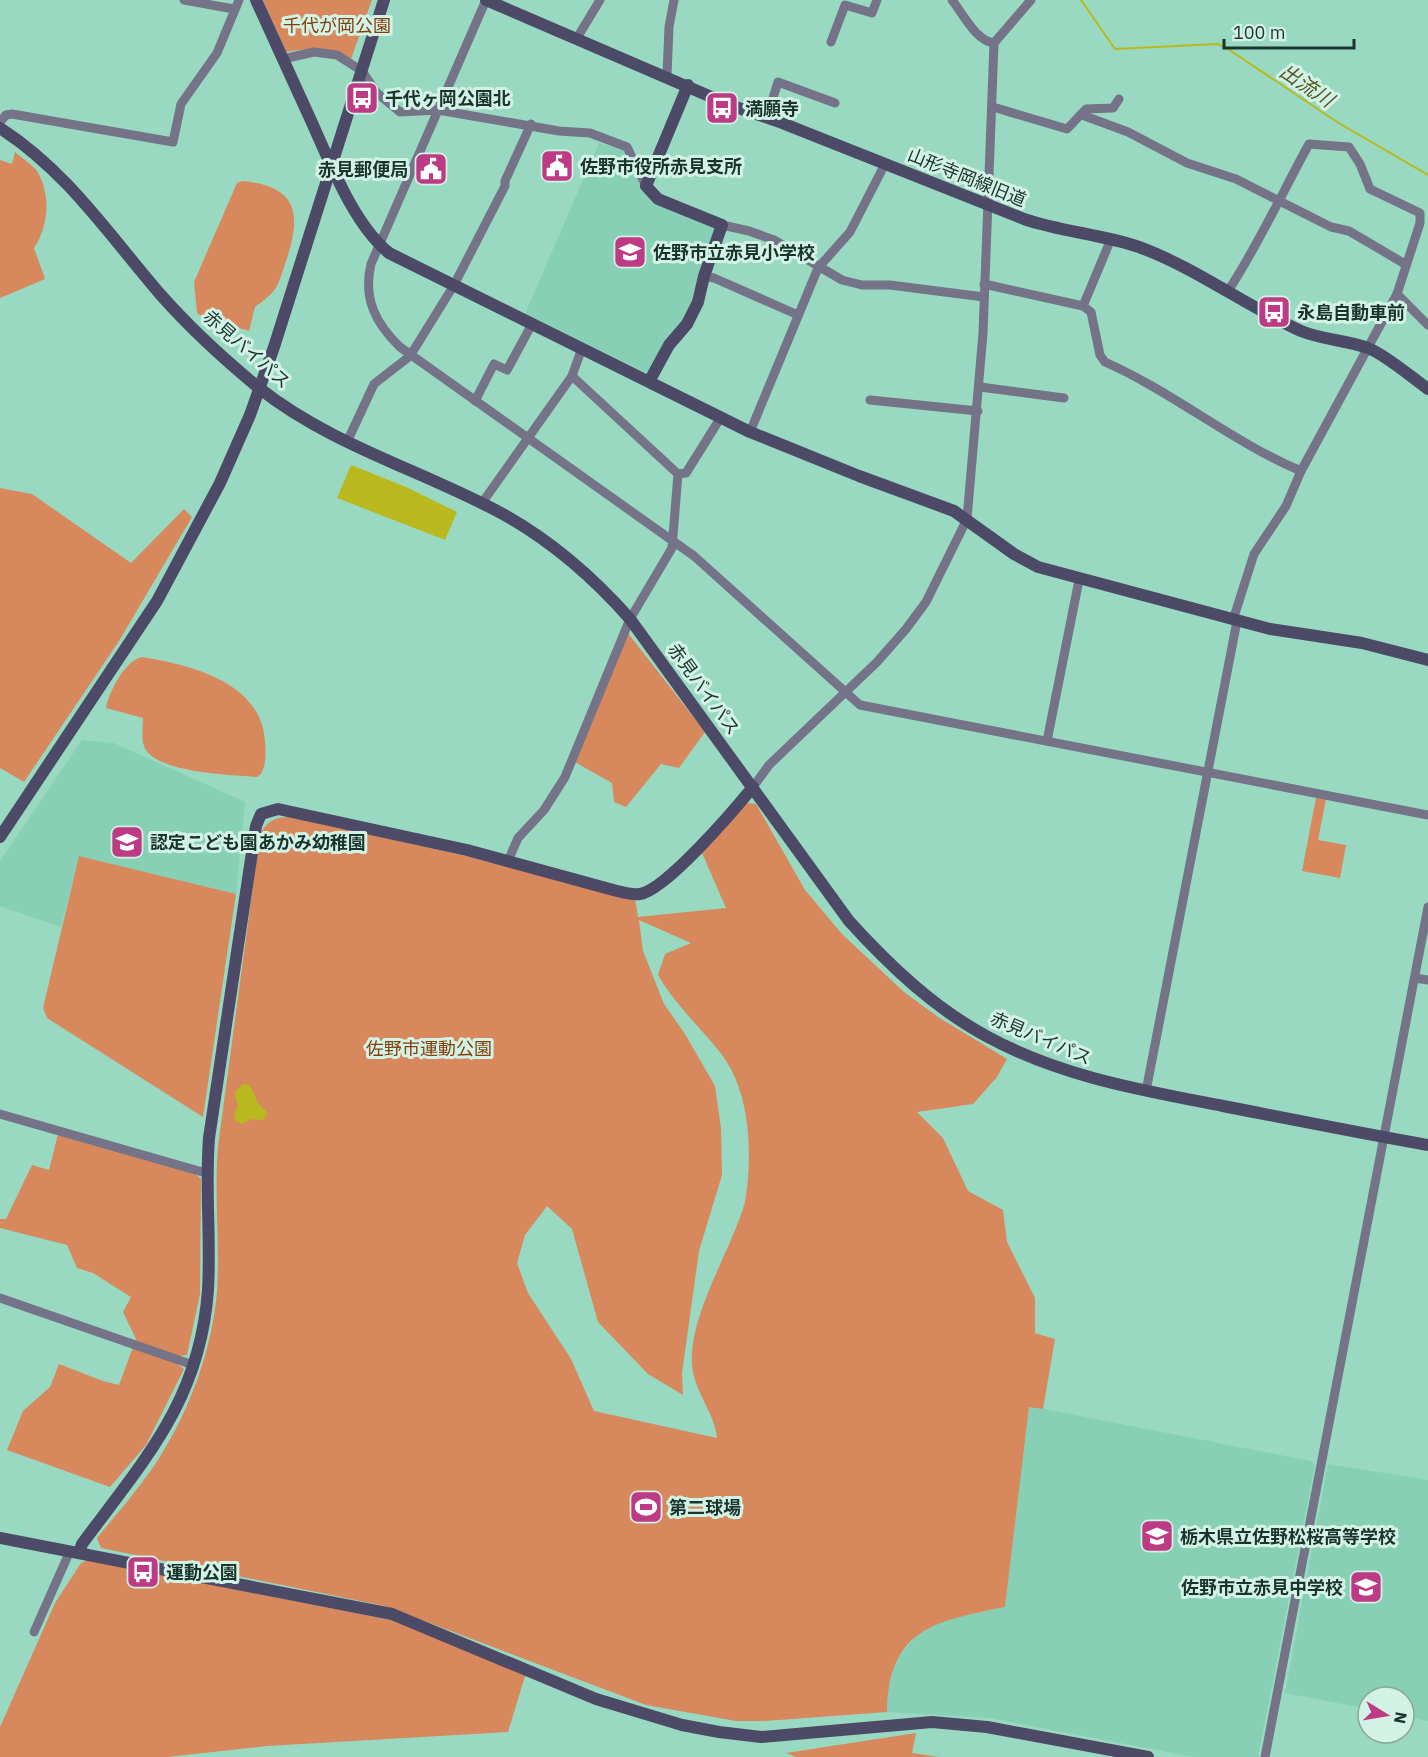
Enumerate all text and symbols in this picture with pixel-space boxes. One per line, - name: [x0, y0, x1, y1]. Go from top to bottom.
- scale bar: [1224, 12, 1354, 50]
- park label: 千代が岡公園: [283, 14, 391, 37]
- text: 100 m: [1233, 21, 1285, 44]
- water label: 出流川: [1275, 57, 1341, 114]
- bus stop icon: 千代ヶ岡公園北: [344, 80, 380, 116]
- place label: 千代ヶ岡公園北: [385, 87, 511, 110]
- bus stop icon: 満願寺: [704, 90, 740, 126]
- place label: 満願寺: [745, 97, 799, 120]
- street label: 山形寺岡線旧道: [904, 143, 1030, 211]
- public building icon: 佐野市役所赤見支所: [539, 148, 575, 184]
- public building icon: 赤見郵便局: [413, 151, 449, 187]
- place label: 佐野市役所赤見支所: [580, 155, 742, 178]
- place label: 赤見郵便局: [318, 158, 408, 181]
- school or university icon: 佐野市立赤見小学校: [612, 234, 648, 270]
- place label: 佐野市立赤見小学校: [653, 241, 815, 264]
- bus stop icon: 永島自動車前: [1256, 294, 1292, 330]
- place label: 永島自動車前: [1297, 301, 1405, 324]
- street label: 赤見バイパス: [199, 305, 295, 393]
- street label: 赤見バイパス: [663, 639, 745, 739]
- school or university icon: 認定こども園あかみ幼稚園: [109, 824, 145, 860]
- place label: 認定こども園あかみ幼稚園: [150, 831, 366, 854]
- street label: 赤見バイパス: [987, 1006, 1095, 1070]
- park label: 佐野市運動公園: [366, 1037, 492, 1060]
- sports icon: 第二球場: [628, 1489, 664, 1525]
- place label: 第二球場: [669, 1496, 741, 1519]
- school or university icon: 栃木県立佐野松桜高等学校: [1139, 1518, 1175, 1554]
- place label: 栃木県立佐野松桜高等学校: [1180, 1525, 1396, 1548]
- bus stop icon: 運動公園: [125, 1554, 161, 1590]
- place label: 運動公園: [166, 1561, 238, 1584]
- school or university icon: 佐野市立赤見中学校: [1348, 1569, 1384, 1605]
- place label: 佐野市立赤見中学校: [1181, 1576, 1343, 1599]
- north arrow: [1356, 1685, 1416, 1745]
- text: N: [1390, 1710, 1412, 1725]

